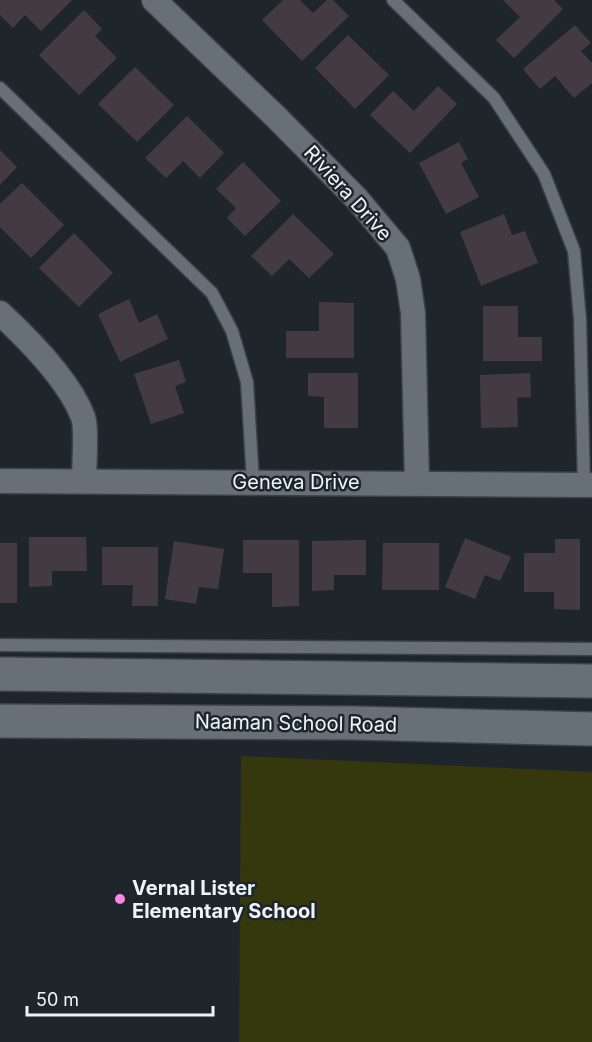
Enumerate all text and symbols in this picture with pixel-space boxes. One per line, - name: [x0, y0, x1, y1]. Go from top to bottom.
- street label: Riviera Drive: [299, 141, 397, 245]
- street label: Geneva Drive: [232, 470, 360, 494]
- street label: Naaman School Road: [195, 709, 397, 737]
- place label: Vernal Lister Elementary School: [132, 876, 316, 923]
- marker: Vernal Lister Elementary School: [113, 892, 127, 906]
- scale bar: [27, 979, 213, 1017]
- text: 50 m: [36, 989, 79, 1010]

